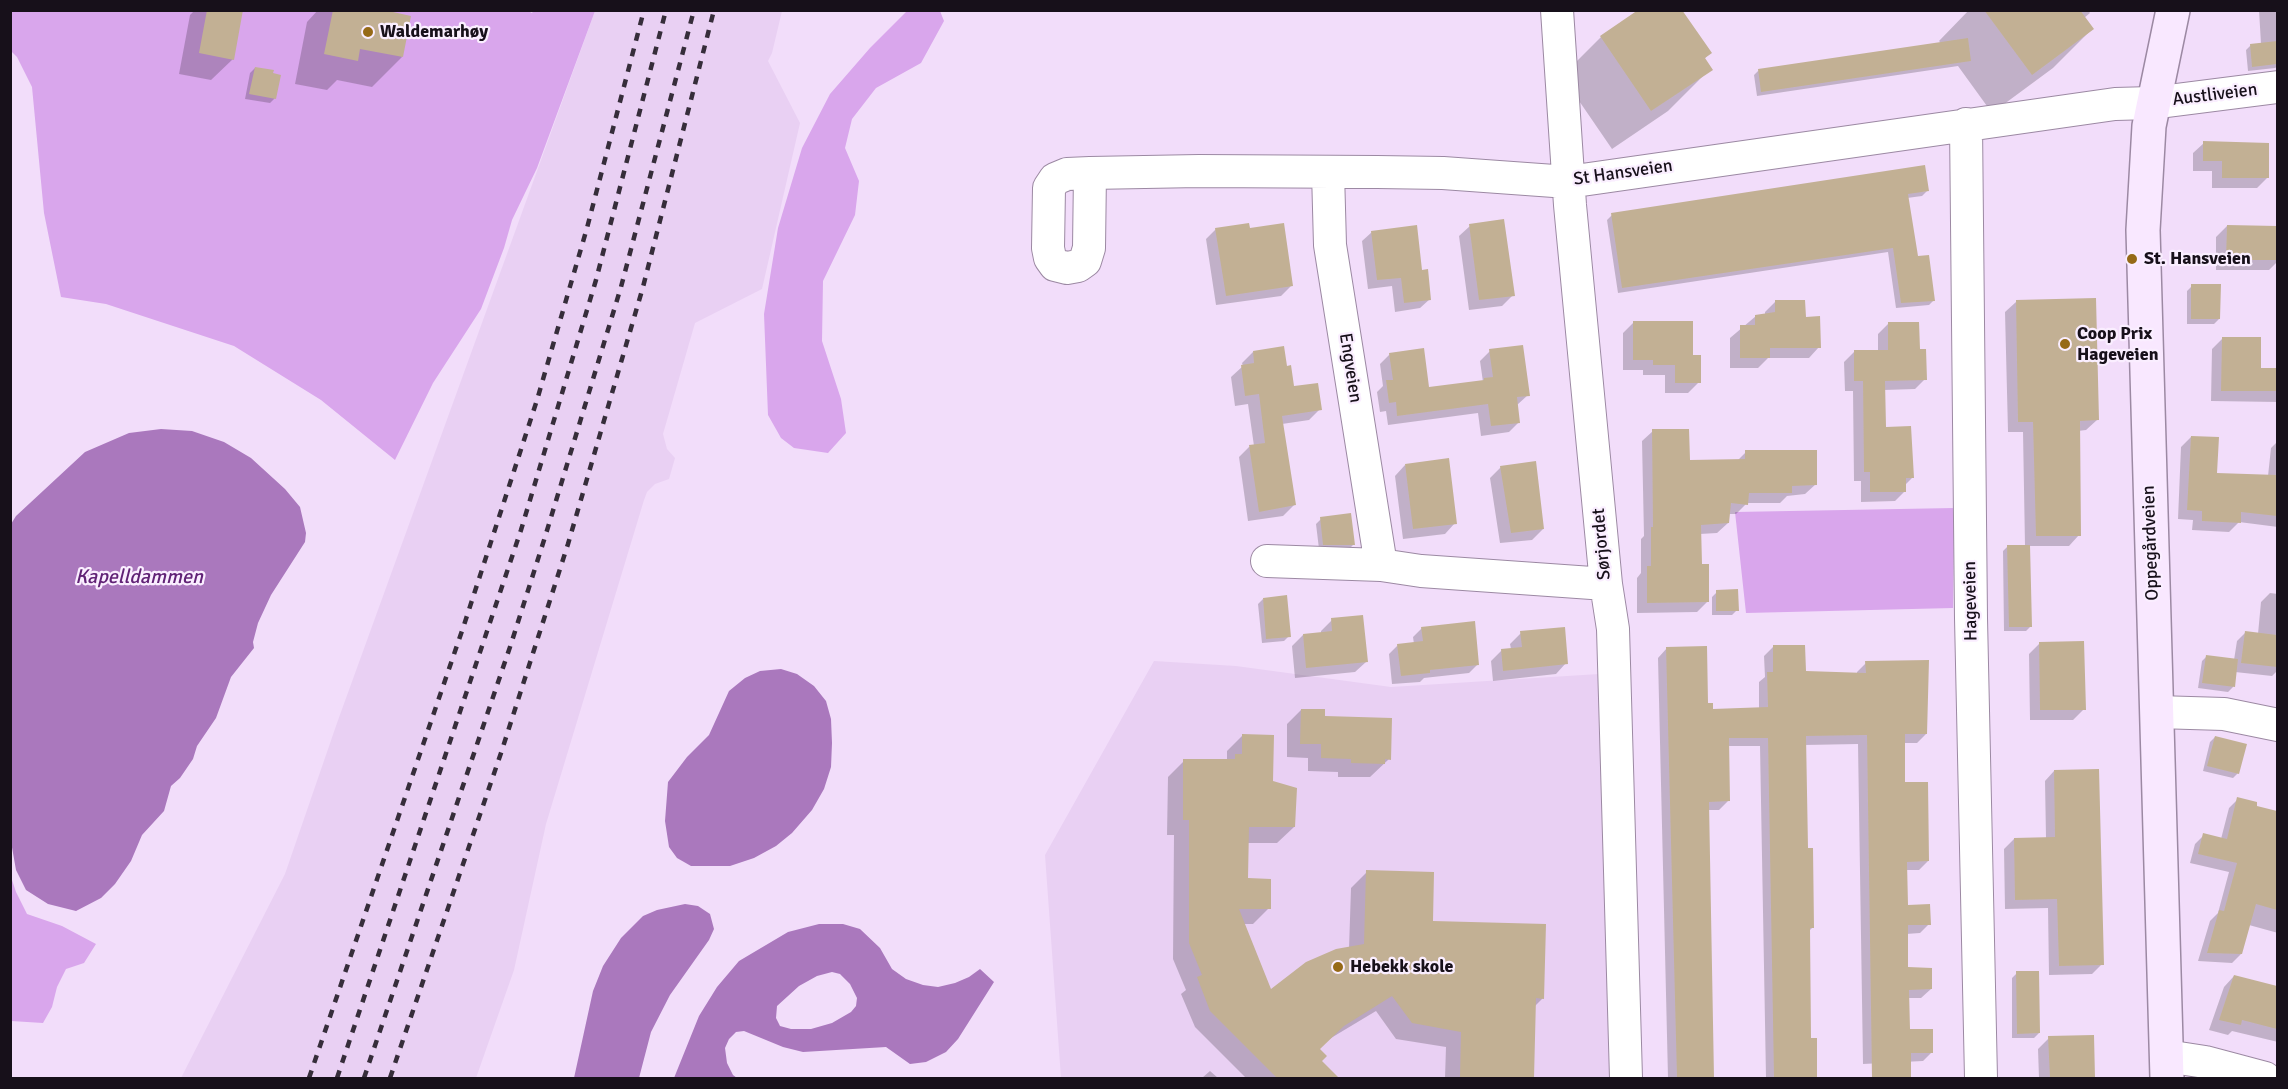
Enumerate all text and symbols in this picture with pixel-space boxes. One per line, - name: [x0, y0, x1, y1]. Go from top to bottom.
- place label: Waldemarhøy: [380, 21, 488, 43]
- marker: Waldemarhøy: [361, 25, 375, 39]
- street label: Austliveien: [2171, 79, 2259, 111]
- street label: St Hansveien: [1572, 155, 1674, 191]
- place label: St. Hansveien: [2144, 248, 2251, 270]
- marker: St. Hansveien: [2125, 252, 2139, 266]
- place label: Coop Prix Hageveien: [2077, 323, 2158, 366]
- street label: Engveien: [1334, 332, 1366, 404]
- marker: Coop Prix Hageveien: [2058, 337, 2072, 351]
- street label: Oppegårdveien: [2138, 485, 2164, 601]
- street label: Sørjordet: [1588, 507, 1616, 581]
- street label: Hageveien: [1960, 561, 1982, 641]
- water label: Kapelldammen: [75, 566, 203, 590]
- place label: Hebekk skole: [1350, 956, 1454, 978]
- marker: Hebekk skole: [1331, 960, 1345, 974]

